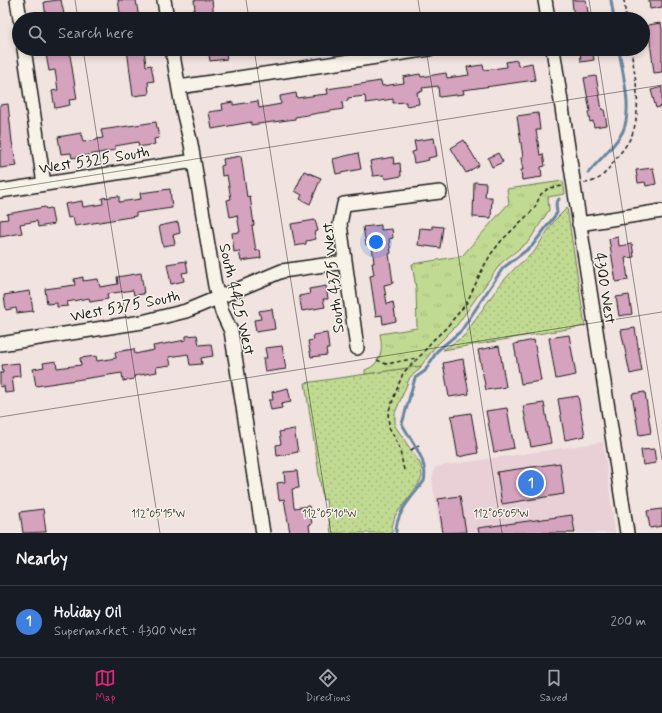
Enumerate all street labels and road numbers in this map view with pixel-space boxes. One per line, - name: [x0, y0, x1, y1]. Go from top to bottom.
- street label: West 5325 South: [37, 141, 151, 180]
- street label: South 4375 West: [317, 222, 350, 334]
- street label: South 4425 West: [213, 241, 260, 357]
- street label: 4300 West: [589, 251, 621, 325]
- street label: West 5375 South: [69, 286, 182, 327]

